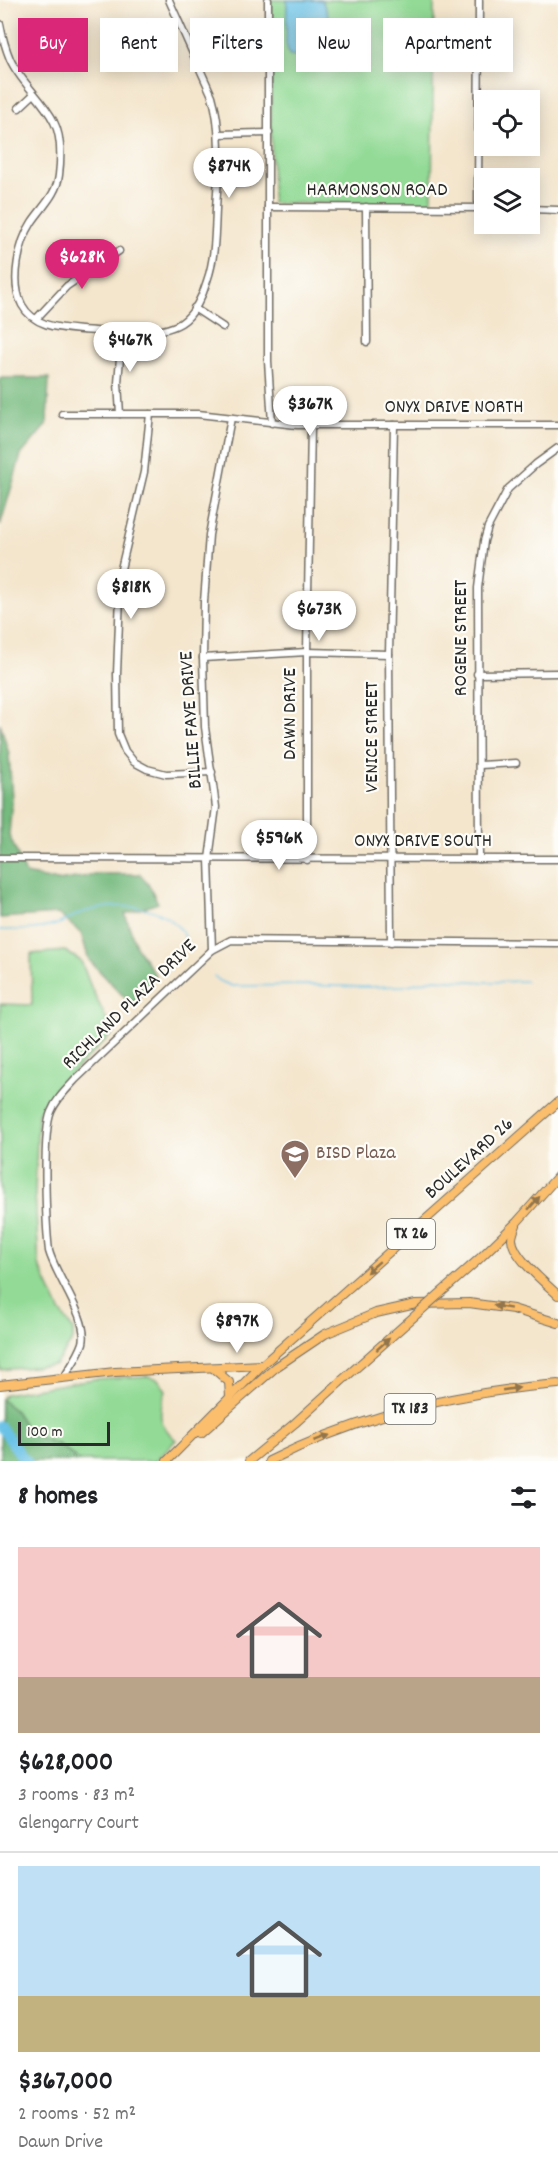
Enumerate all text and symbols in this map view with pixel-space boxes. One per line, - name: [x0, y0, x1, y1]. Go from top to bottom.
- chip: Buy: [18, 18, 88, 72]
- chip: Rent: [100, 18, 178, 72]
- chip: Filters: [190, 18, 284, 72]
- chip: New: [296, 18, 371, 72]
- chip: Apartment: [383, 18, 513, 72]
- map controls: [474, 90, 540, 234]
- button: locate: [474, 90, 540, 156]
- pin: $874K: [187, 148, 271, 199]
- text: $874K: [207, 153, 251, 181]
- button: layers: [474, 168, 540, 234]
- street label: HARMONSON ROAD: [306, 177, 448, 205]
- pin: $628K: [40, 239, 124, 290]
- text: $628K: [59, 244, 105, 272]
- pin: $467K: [88, 322, 172, 373]
- text: $467K: [107, 327, 153, 355]
- pin: $367K: [268, 386, 352, 437]
- text: $367K: [287, 391, 333, 419]
- street label: ONYX DRIVE NORTH: [384, 394, 524, 422]
- pin: $818K: [89, 569, 173, 620]
- text: $818K: [111, 574, 151, 602]
- street label: ROGENE STREET: [448, 580, 476, 696]
- pin: $673K: [277, 591, 361, 642]
- text: $673K: [296, 596, 342, 624]
- street label: BILLIE FAYE DRIVE: [173, 650, 211, 790]
- street label: DAWN DRIVE: [277, 668, 305, 760]
- street label: VENICE STREET: [359, 681, 387, 793]
- pin: $596K: [237, 820, 321, 871]
- text: $596K: [255, 825, 303, 853]
- street label: ONYX DRIVE SOUTH: [354, 828, 492, 856]
- street label: RICHLAND PLAZA DRIVE: [56, 933, 204, 1077]
- street label: BOULEVARD 26: [419, 1111, 521, 1207]
- school or university icon: BISD Plaza: [279, 1138, 311, 1180]
- place label: BISD Plaza: [316, 1140, 396, 1168]
- one-way arrow: [527, 1196, 540, 1211]
- road number: TX 26: [387, 1219, 435, 1249]
- one-way arrow: [366, 1260, 381, 1274]
- one-way arrow: [492, 1302, 511, 1311]
- pin: $897K: [195, 1303, 279, 1354]
- text: $897K: [215, 1308, 259, 1336]
- one-way arrow: [375, 1338, 390, 1351]
- one-way arrow: [501, 1385, 520, 1394]
- road number: TX 183: [384, 1394, 436, 1424]
- scale bar: [18, 1419, 110, 1446]
- text: 100 m: [27, 1421, 63, 1444]
- one-way arrow: [314, 1433, 332, 1443]
- text: 8 homes: [18, 1479, 98, 1516]
- icon: filters: [507, 1481, 540, 1514]
- icon: home: [225, 1586, 333, 1694]
- text: $628,000: [18, 1745, 113, 1782]
- text: 3 rooms · 83 m²: [18, 1782, 135, 1810]
- text: Glengarry Court: [18, 1810, 139, 1838]
- icon: home: [225, 1905, 333, 2013]
- text: $367,000: [18, 2064, 113, 2101]
- text: 2 rooms · 52 m²: [18, 2101, 136, 2129]
- text: Dawn Drive: [18, 2129, 103, 2157]

